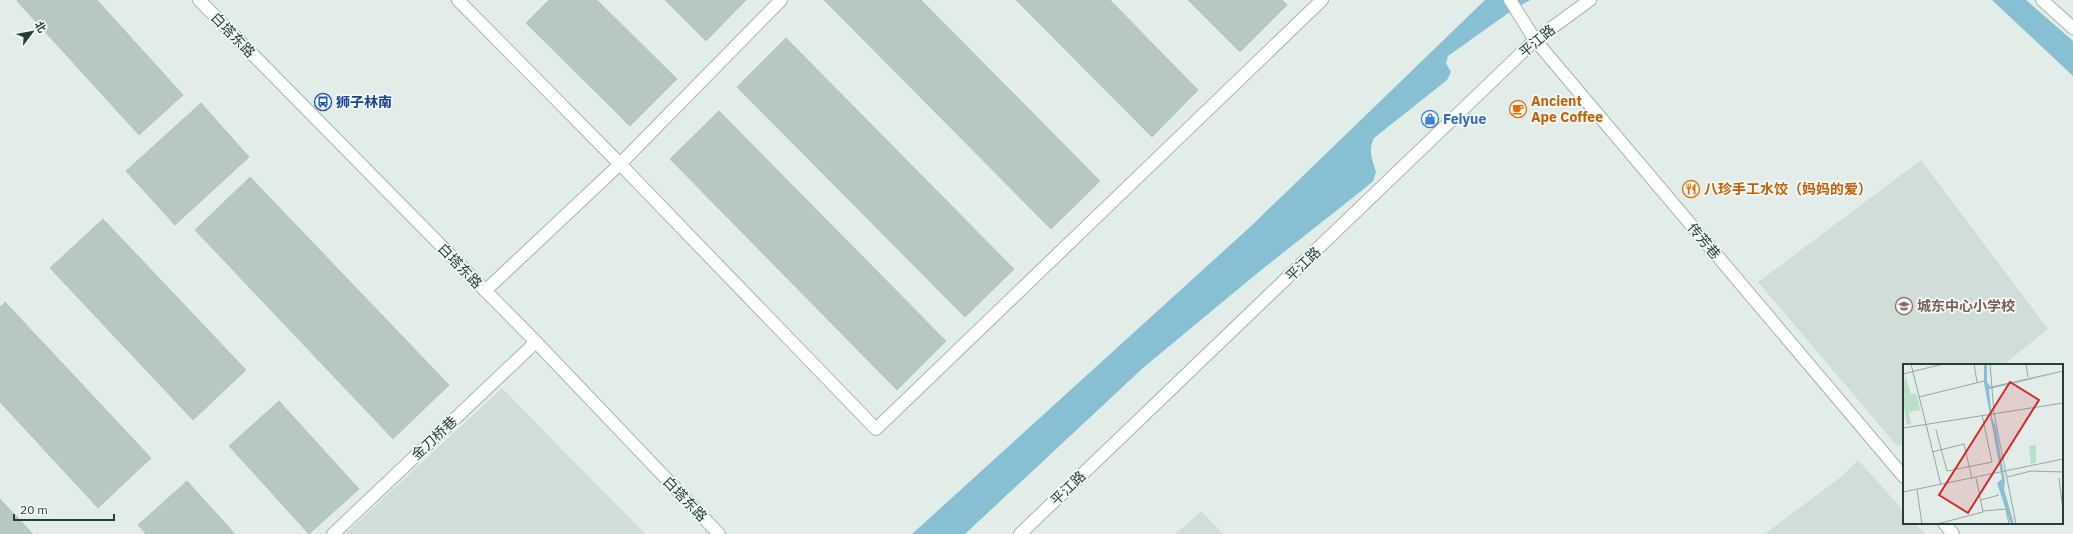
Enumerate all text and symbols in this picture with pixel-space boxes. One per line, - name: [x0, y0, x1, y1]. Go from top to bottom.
- street label: 白塔东路: [207, 9, 259, 61]
- north arrow: [12, 12, 52, 52]
- text: 北: [32, 18, 49, 35]
- street label: 平江路: [1515, 21, 1559, 61]
- bus stop icon: 狮子林南: [313, 92, 333, 112]
- place label: Ancient Ape Coffee: [1531, 92, 1603, 126]
- place label: 狮子林南: [336, 93, 392, 111]
- cafe icon: Ancient Ape Coffee: [1508, 99, 1528, 119]
- shop icon: Feiyue: [1420, 109, 1440, 129]
- place label: Feiyue: [1443, 110, 1486, 128]
- restaurant icon: 八珍手工水饺（妈妈的爱）: [1681, 179, 1701, 199]
- place label: 八珍手工水饺（妈妈的爱）: [1704, 180, 1872, 198]
- street label: 传芳巷: [1684, 219, 1724, 263]
- street label: 白塔东路: [434, 240, 486, 292]
- street label: 平江路: [1282, 243, 1324, 285]
- school or university icon: 城东中心小学校: [1894, 296, 1914, 316]
- place label: 城东中心小学校: [1917, 297, 2015, 315]
- inset map: [1903, 364, 2063, 524]
- street label: 金刀桥巷: [407, 412, 461, 464]
- street label: 平江路: [1047, 467, 1089, 509]
- street label: 白塔东路: [659, 473, 711, 525]
- scale bar: [14, 496, 114, 522]
- text: 20 m: [20, 502, 48, 517]

